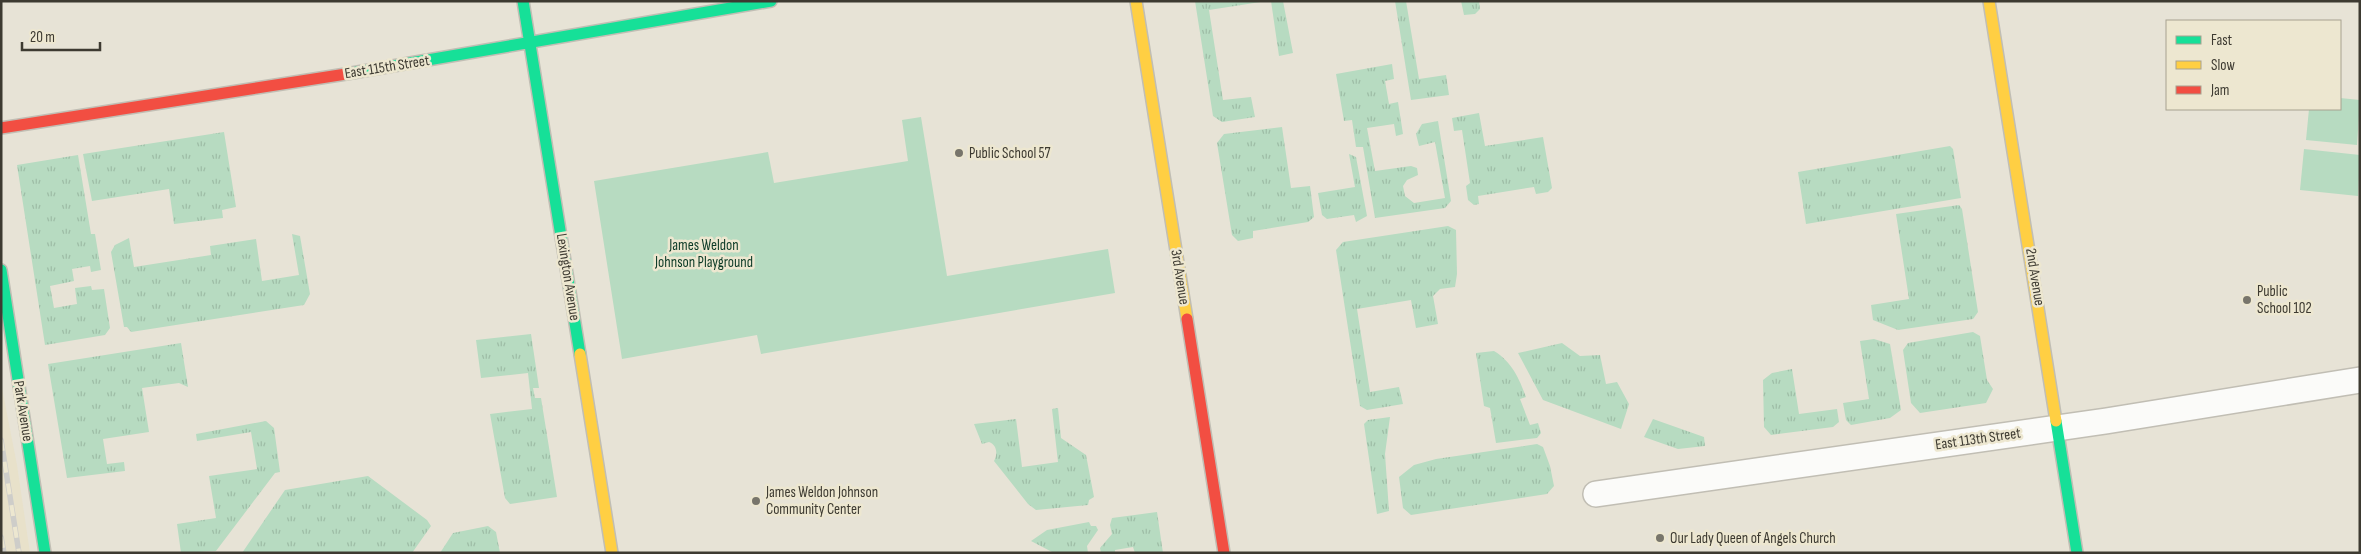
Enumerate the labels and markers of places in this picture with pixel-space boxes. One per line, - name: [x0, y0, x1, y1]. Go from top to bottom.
- place label: Public School 57: [969, 144, 1051, 163]
- marker: Public School 57: [953, 147, 965, 159]
- place label: Public School 102: [2257, 282, 2312, 318]
- marker: Public School 102: [2241, 294, 2253, 306]
- place label: James Weldon Johnson Community Center: [765, 483, 878, 519]
- marker: James Weldon Johnson Community Center: [750, 495, 762, 507]
- place label: Our Lady Queen of Angels Church: [1670, 529, 1836, 548]
- marker: Our Lady Queen of Angels Church: [1654, 532, 1666, 544]

